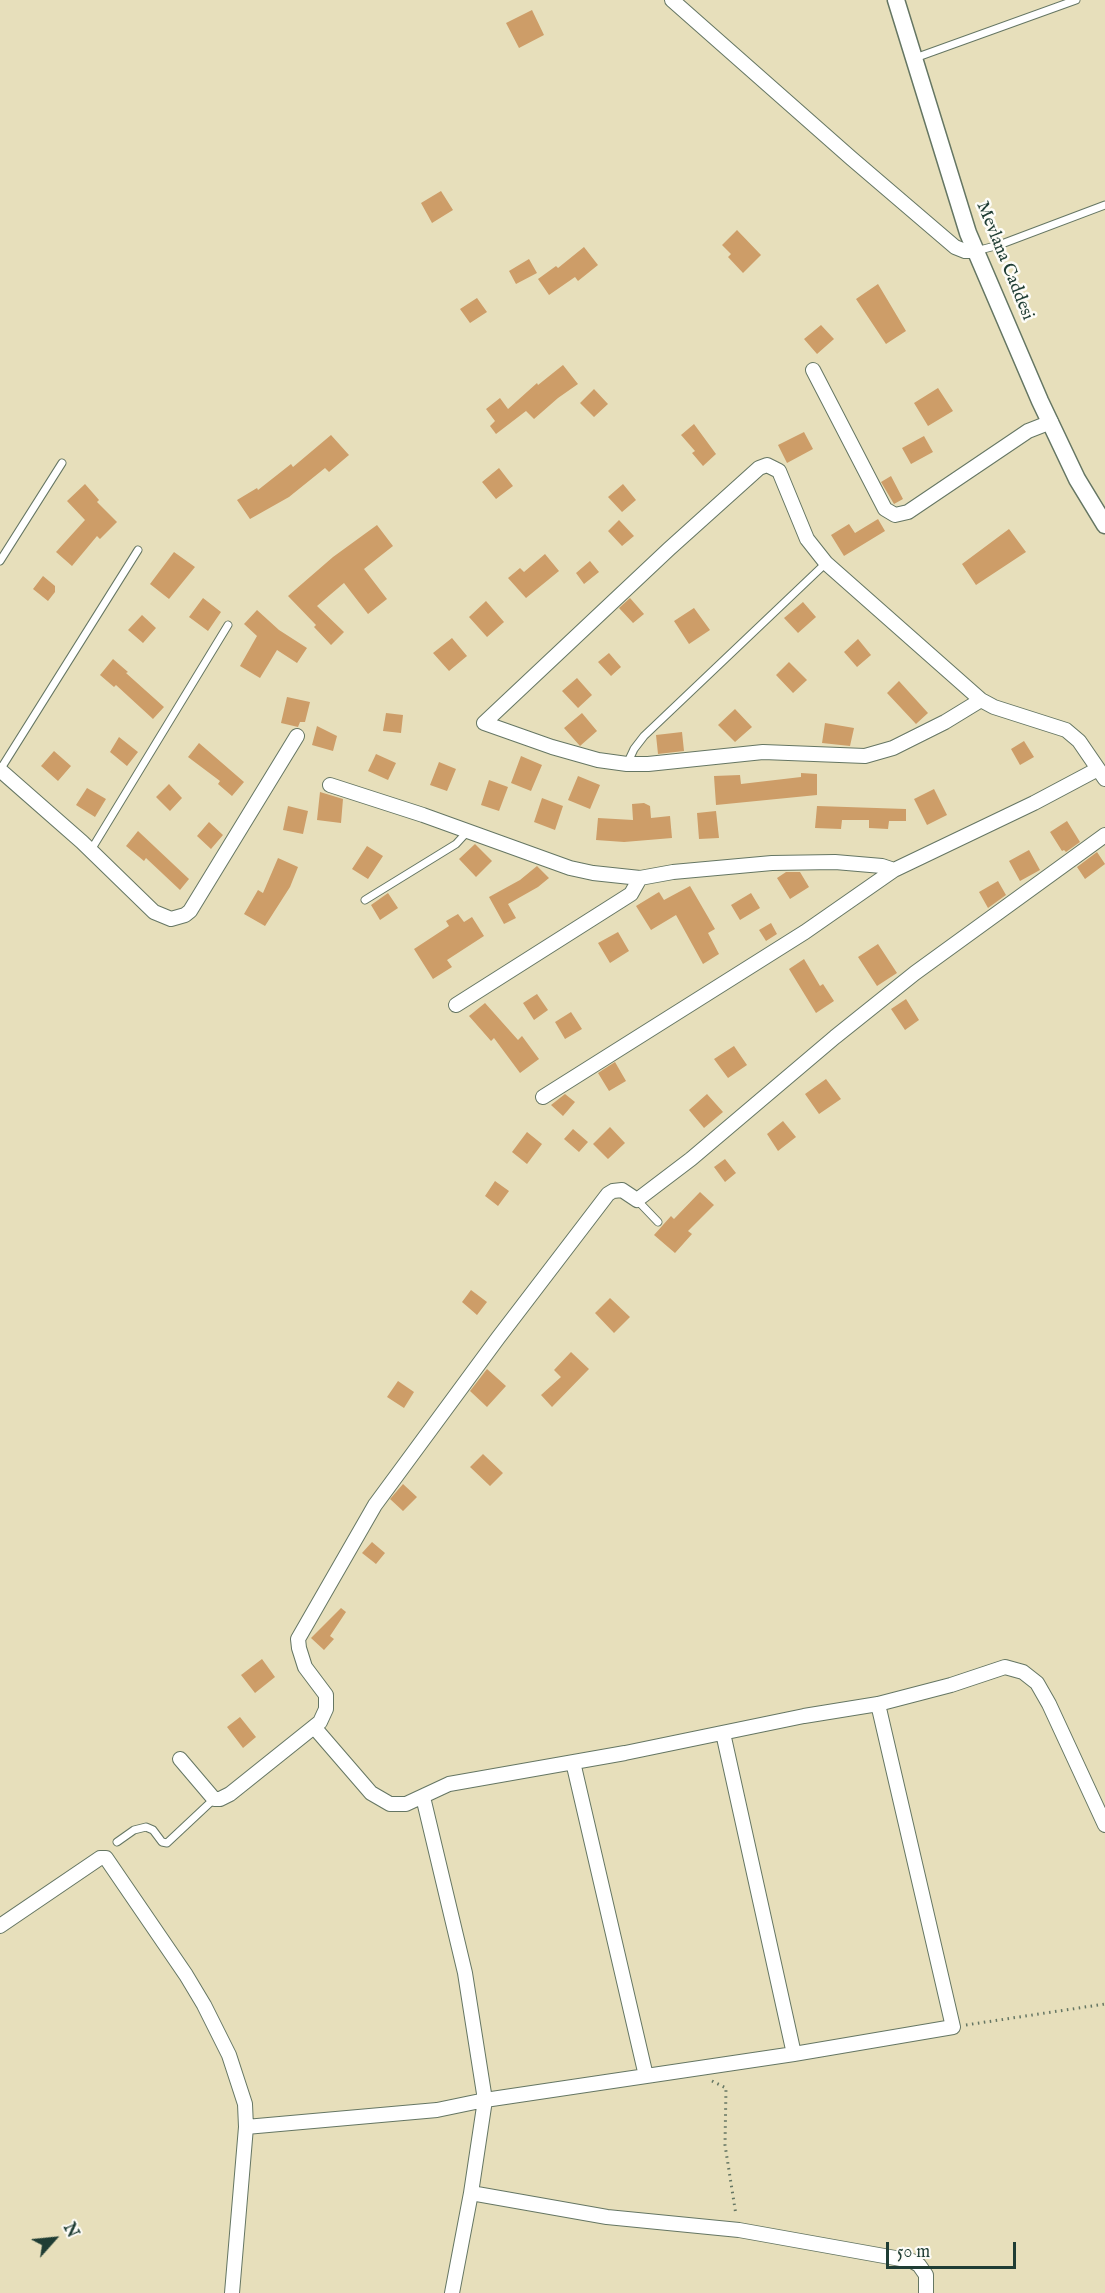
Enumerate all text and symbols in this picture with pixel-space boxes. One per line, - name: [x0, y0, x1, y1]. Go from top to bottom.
- street label: Mevlana Caddesi: [970, 198, 1038, 324]
- north arrow: [24, 2209, 84, 2269]
- text: N: [58, 2220, 82, 2242]
- scale bar: [889, 2230, 1020, 2268]
- text: 50 m: [897, 2241, 930, 2264]

